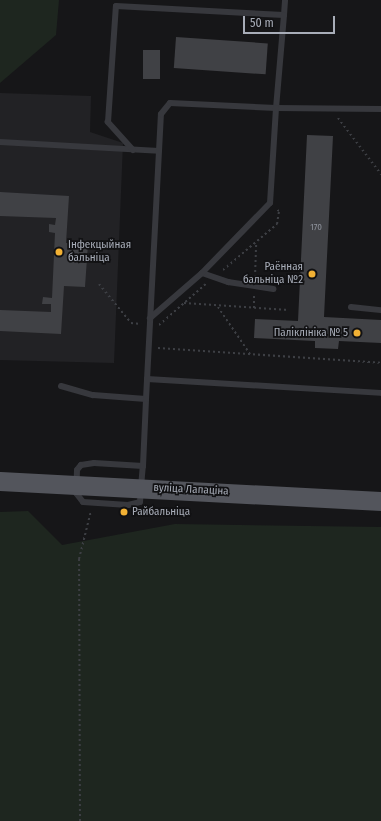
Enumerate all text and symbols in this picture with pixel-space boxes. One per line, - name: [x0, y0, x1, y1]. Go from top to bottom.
- scale bar: [245, 8, 337, 34]
- text: 50 m: [250, 16, 274, 30]
- house number: 170: [310, 222, 322, 232]
- place label: Інфекцыйная бальніца: [68, 239, 131, 265]
- marker: Інфекцыйная бальніца: [53, 246, 65, 258]
- place label: Раённая бальніца №2: [243, 261, 303, 287]
- marker: Раённая бальніца №2: [306, 268, 318, 280]
- place label: Паліклініка № 5: [274, 326, 348, 340]
- marker: Паліклініка № 5: [351, 327, 363, 339]
- street label: вуліца Лапаціна: [153, 481, 229, 499]
- place label: Райбальніца: [132, 505, 190, 519]
- marker: Райбальніца: [119, 507, 129, 517]

